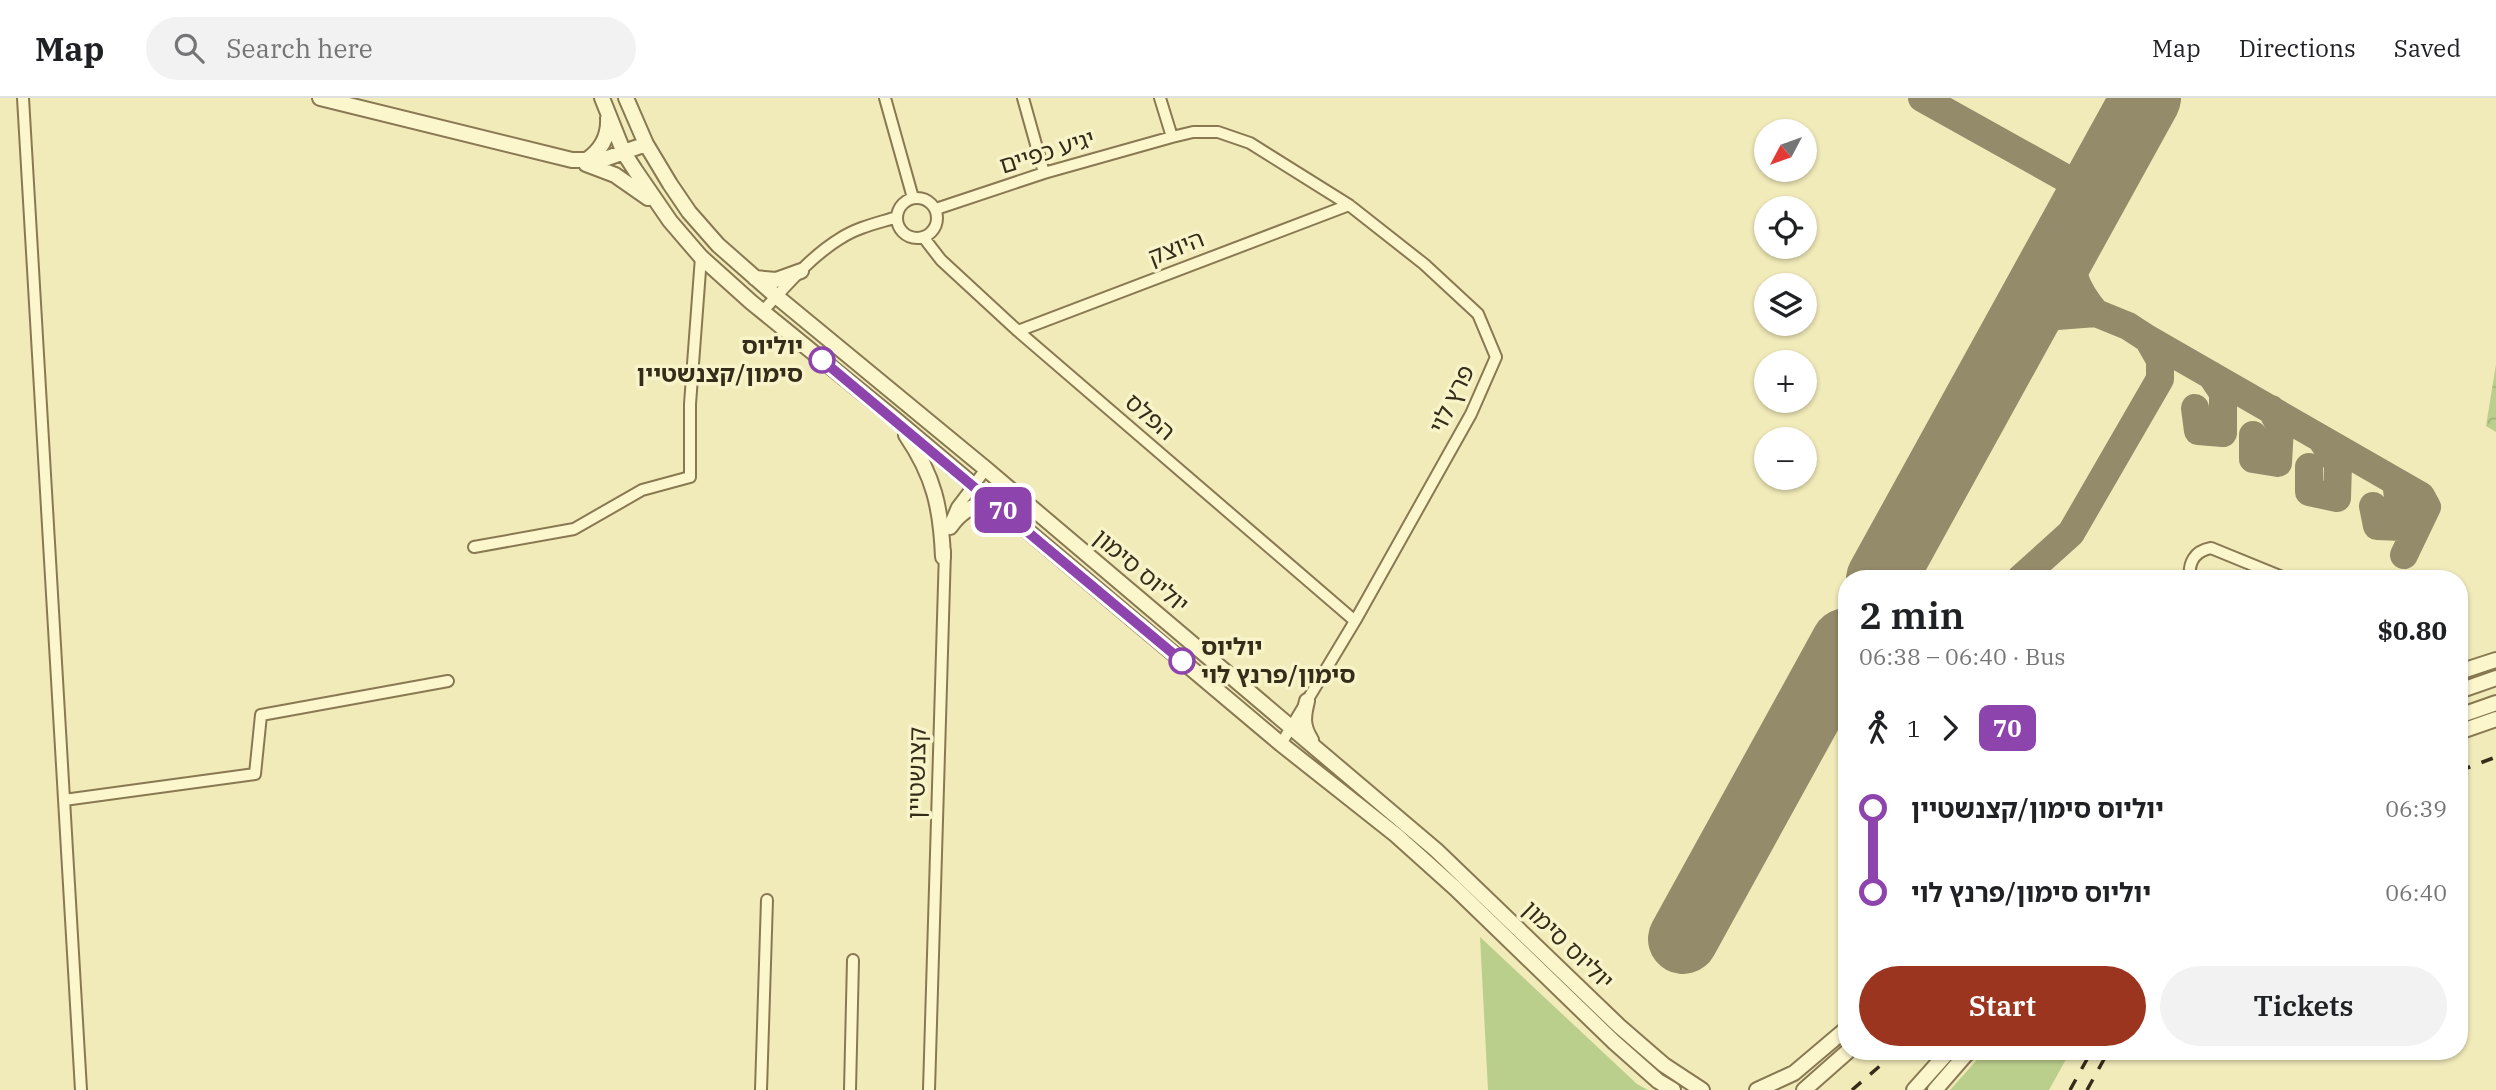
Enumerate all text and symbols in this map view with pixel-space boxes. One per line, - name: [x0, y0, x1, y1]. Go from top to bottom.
- search box: [146, 17, 636, 80]
- text: Map: [35, 27, 104, 70]
- icon: search: [170, 29, 208, 67]
- text: Search here: [226, 31, 373, 65]
- text: Map: [2152, 32, 2201, 64]
- text: Directions: [2239, 32, 2356, 64]
- text: Saved: [2394, 32, 2461, 64]
- north arrow: [1754, 119, 1816, 182]
- map controls: [1754, 119, 1817, 490]
- street label: יגיע כפיים: [995, 121, 1098, 181]
- button: locate: [1754, 196, 1817, 259]
- street label: היוצק: [1143, 222, 1208, 272]
- button: layers: [1754, 273, 1817, 336]
- place label: יוליוס סימון/קצנשטיין: [637, 329, 803, 389]
- marker: יוליוס סימון/קצנשטיין: [809, 347, 835, 373]
- button: +: [1754, 350, 1817, 413]
- street label: פרץ לוי: [1421, 359, 1481, 438]
- street label: הפלס: [1119, 386, 1183, 447]
- button: −: [1754, 427, 1817, 490]
- line badge: 70: [972, 487, 1034, 533]
- text: 70: [989, 494, 1017, 526]
- street label: יוליוס סימון: [1087, 521, 1196, 620]
- text: 2 min: [1859, 590, 1965, 639]
- text: $0.80: [2377, 613, 2447, 647]
- place label: יוליוס סימון/פרנץ לוי: [1201, 630, 1356, 690]
- text: 06:38 – 06:40 · Bus: [1859, 641, 2066, 671]
- marker: יוליוס סימון/פרנץ לוי: [1169, 648, 1195, 674]
- icon: walk: [1859, 709, 1897, 747]
- icon: forward: [1931, 709, 1969, 747]
- text: 70: [1993, 712, 2022, 744]
- text: 1: [1907, 713, 1921, 743]
- street label: קצנשטיין: [899, 727, 933, 819]
- text: יוליוס סימון/קצנשטיין: [1911, 791, 2164, 825]
- text: 06:39: [2385, 793, 2447, 823]
- text: יוליוס סימון/פרנץ לוי: [1911, 875, 2151, 909]
- text: 06:40: [2385, 877, 2447, 907]
- street label: יוליוס סימון: [1516, 893, 1621, 996]
- button: Start: [1859, 966, 2146, 1046]
- button: Tickets: [2160, 966, 2447, 1046]

